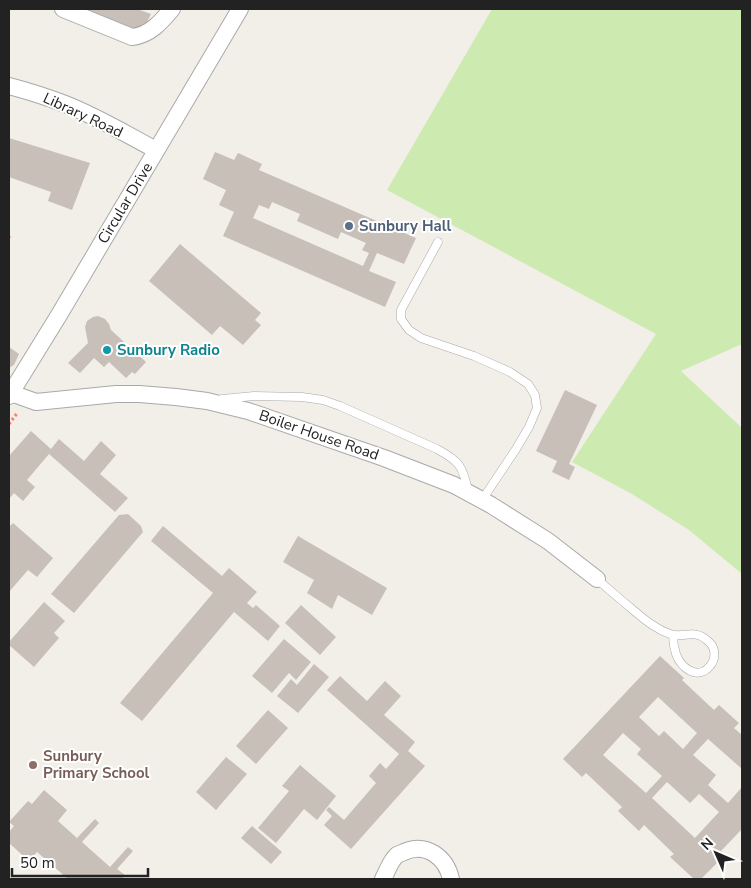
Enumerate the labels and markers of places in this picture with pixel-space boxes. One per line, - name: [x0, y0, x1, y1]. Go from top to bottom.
- place label: Sunbury Hall: [359, 216, 451, 236]
- marker: Sunbury Hall: [343, 220, 355, 232]
- place label: Sunbury Radio: [117, 340, 220, 360]
- marker: Sunbury Radio: [101, 344, 113, 356]
- place label: Sunbury Primary School: [43, 746, 150, 783]
- marker: Sunbury Primary School: [27, 759, 39, 771]

